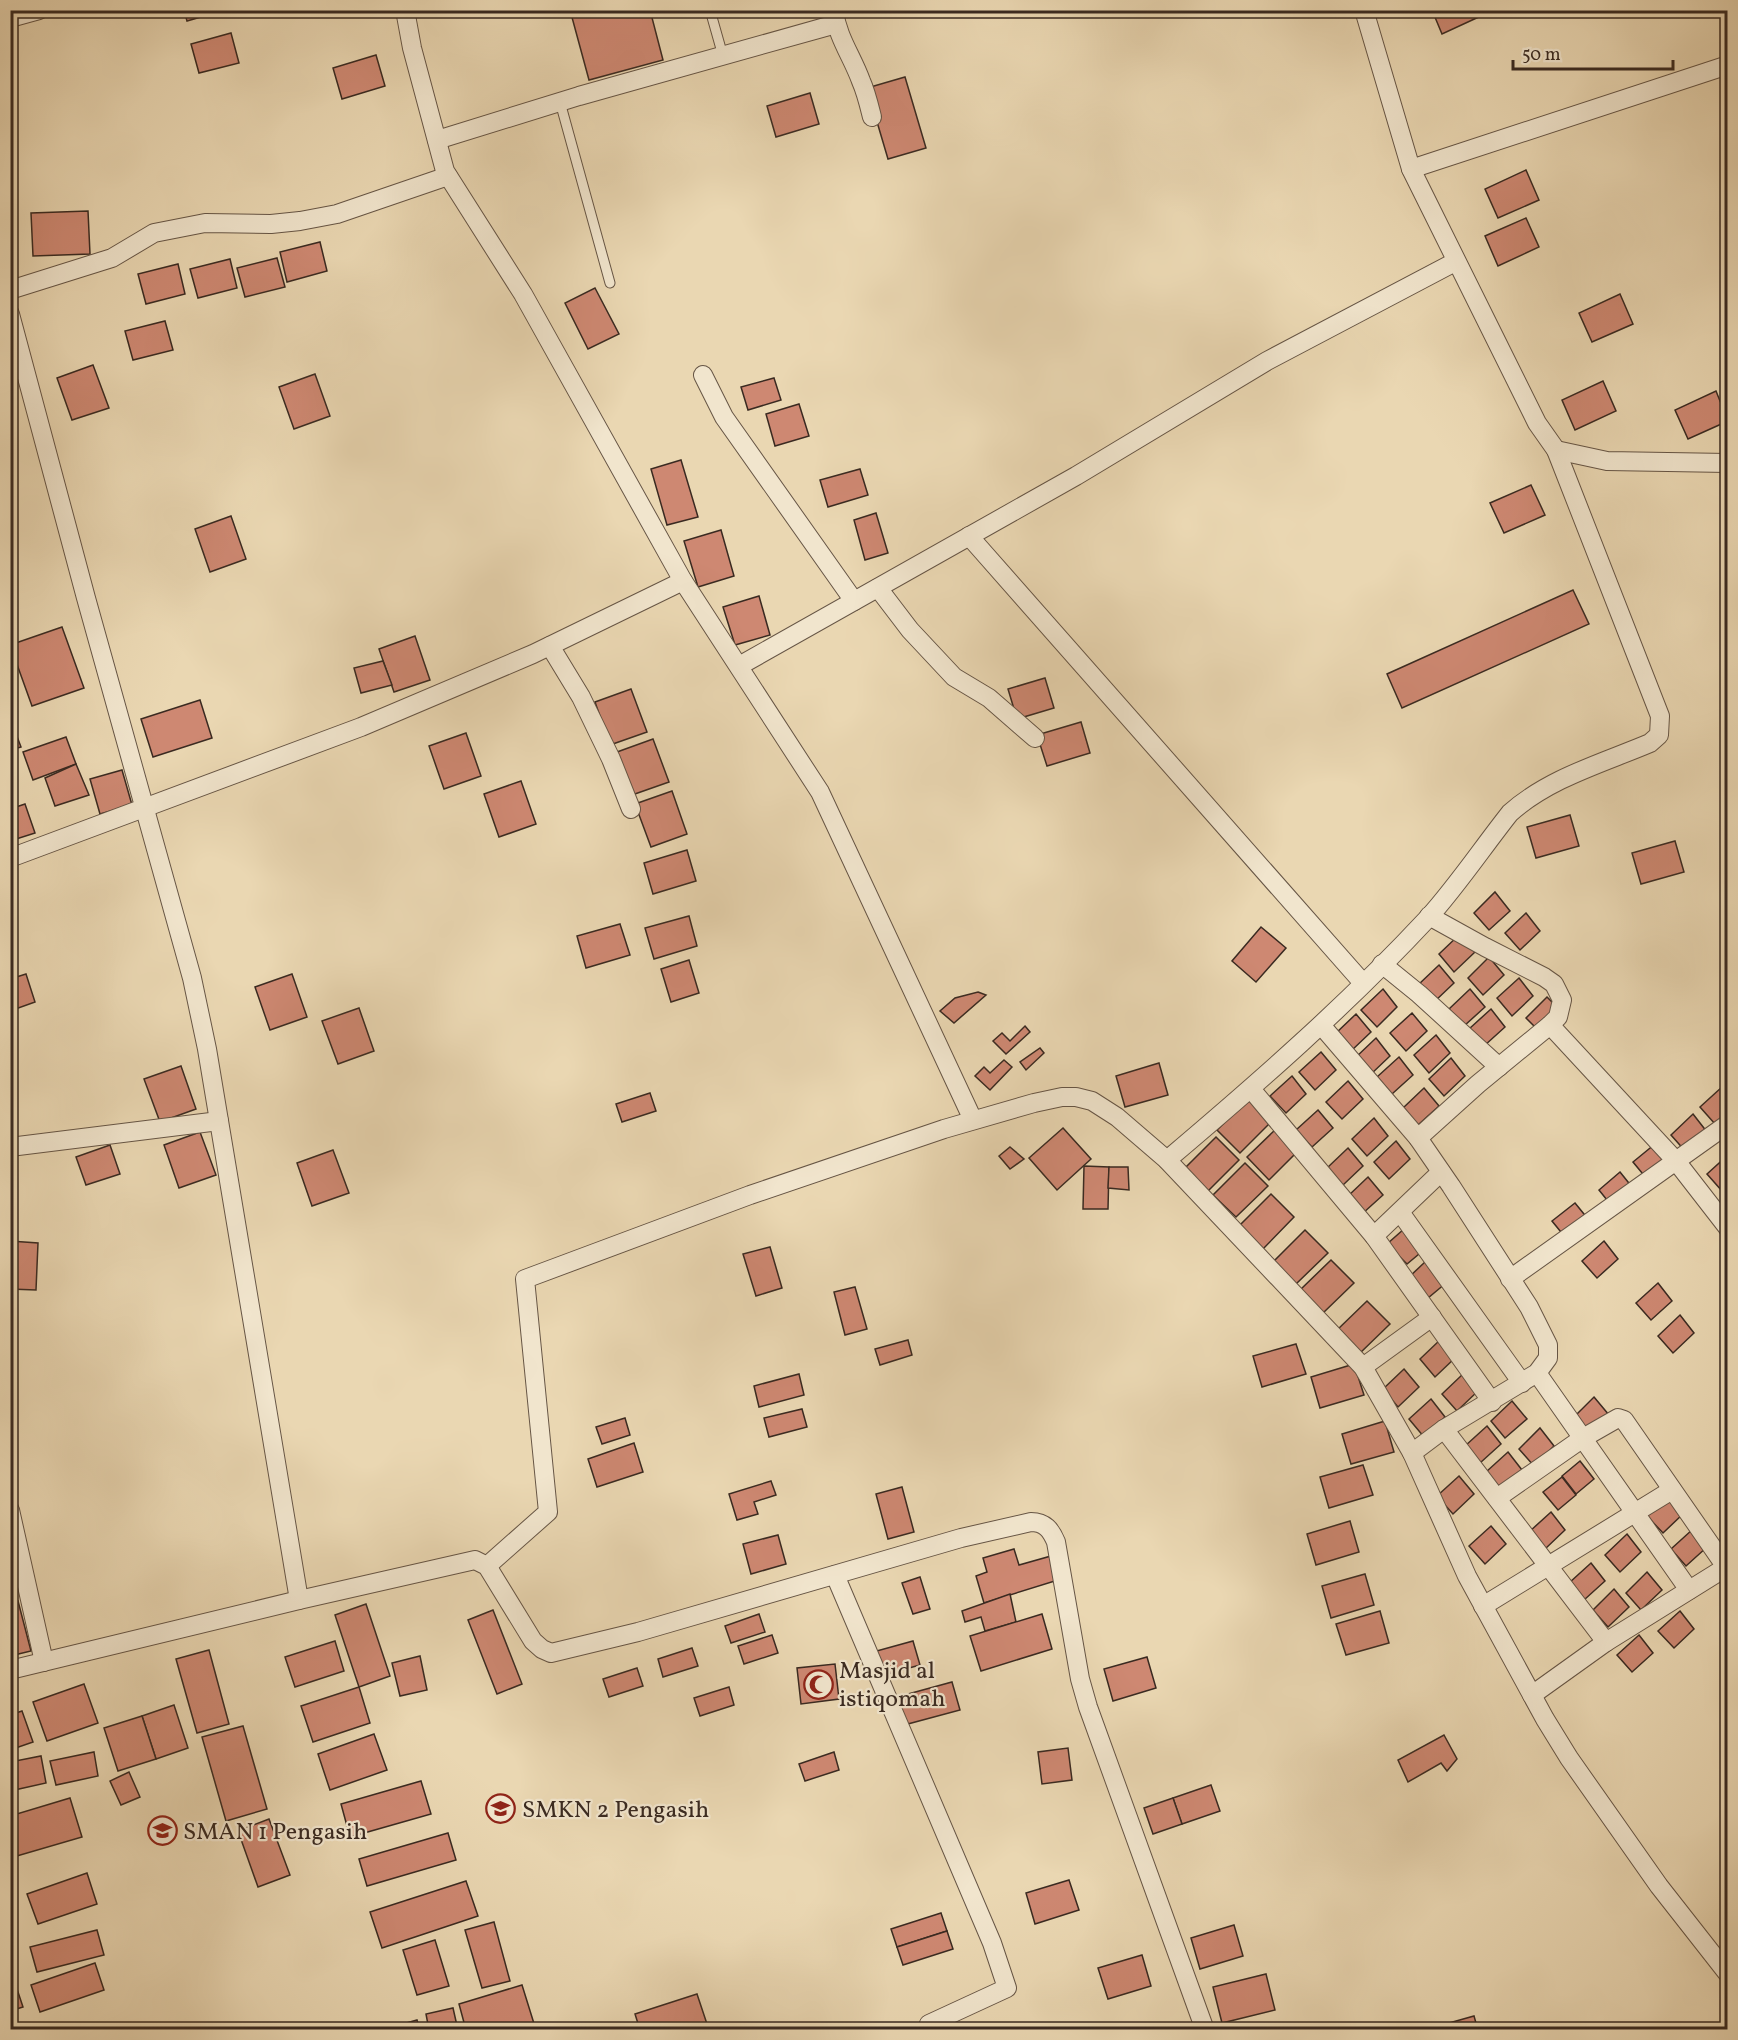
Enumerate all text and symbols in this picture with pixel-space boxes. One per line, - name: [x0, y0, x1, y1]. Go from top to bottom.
- scale bar: [1513, 33, 1674, 71]
- text: 50 m: [1522, 43, 1561, 68]
- place label: Masjid al istiqomah: [839, 1655, 946, 1717]
- mosque icon: Masjid al istiqomah: [802, 1668, 834, 1700]
- school or university icon: SMKN 2 Pengasih: [485, 1793, 517, 1825]
- place label: SMKN 2 Pengasih: [522, 1794, 709, 1828]
- school or university icon: SMAN 1 Pengasih: [146, 1815, 178, 1847]
- place label: SMAN 1 Pengasih: [183, 1816, 367, 1850]

